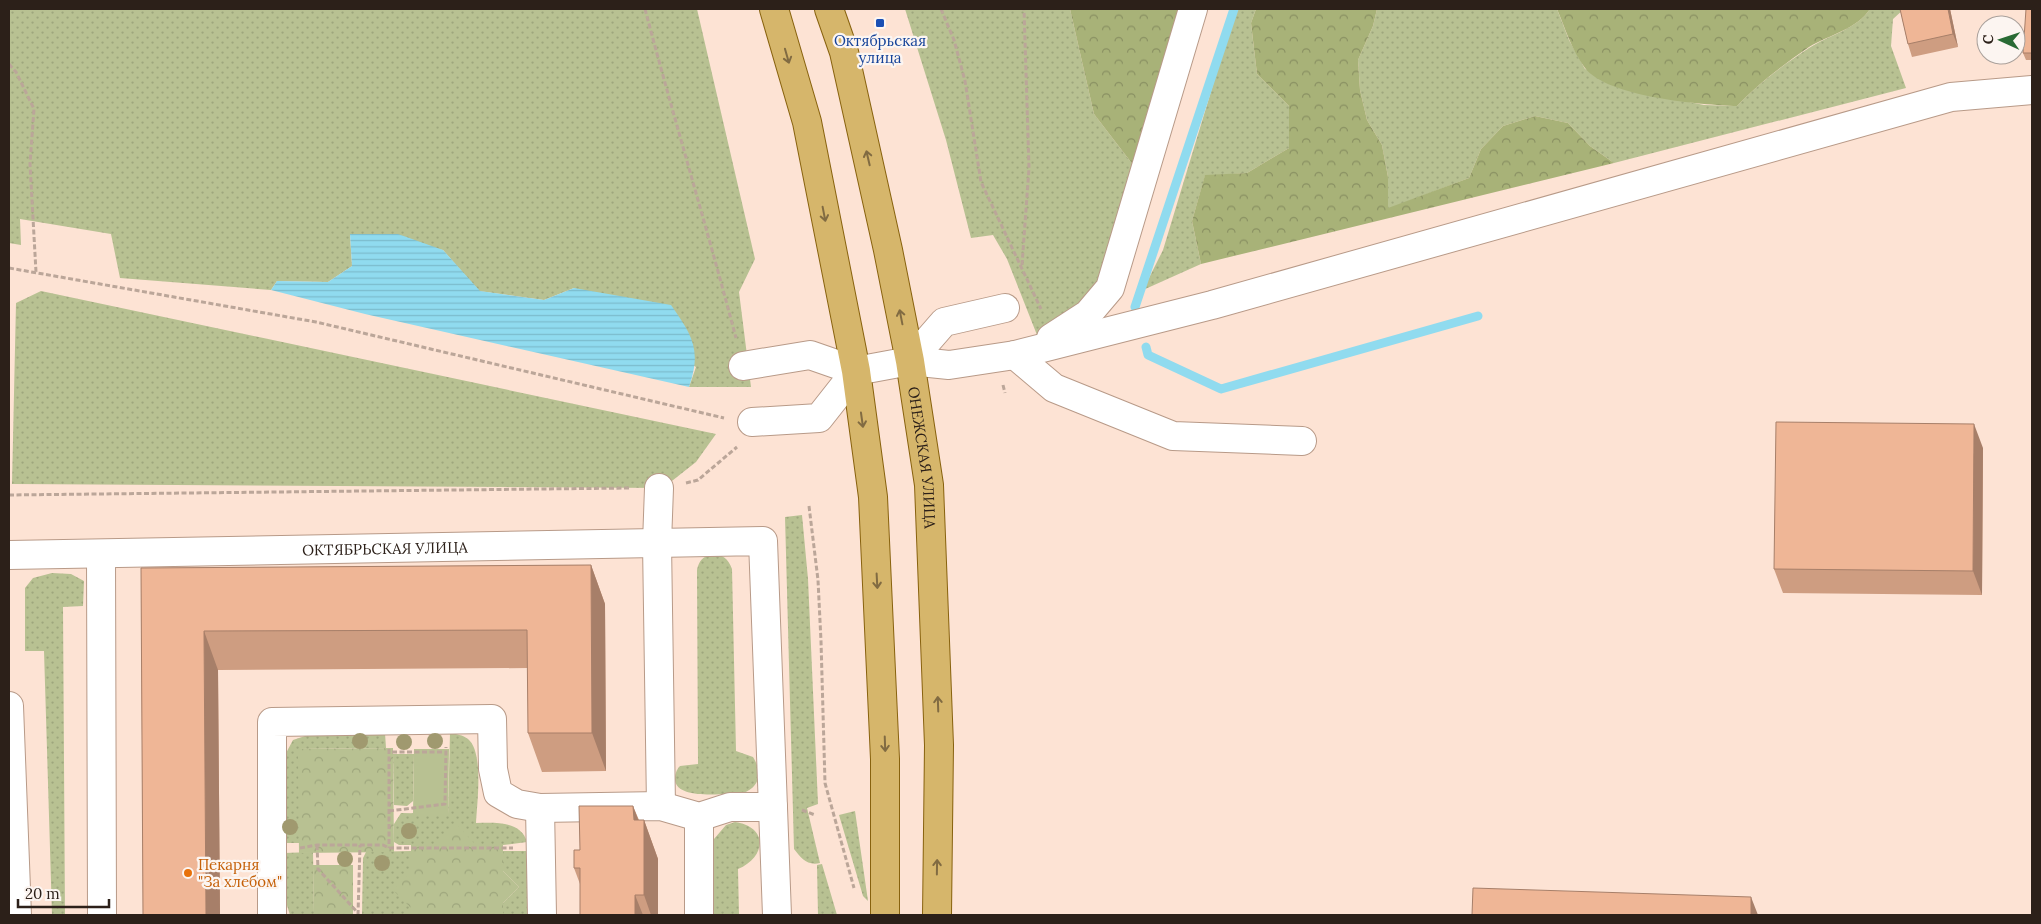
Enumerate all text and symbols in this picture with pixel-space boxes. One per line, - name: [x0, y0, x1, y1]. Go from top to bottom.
- north arrow: [1976, 15, 2026, 65]
- marker: Октябрьская улица: [874, 17, 886, 29]
- place label: Октябрьская улица: [834, 31, 926, 67]
- text: С: [1979, 34, 1997, 45]
- one-way arrow: [783, 47, 793, 63]
- one-way arrow: [862, 150, 872, 166]
- one-way arrow: [820, 205, 830, 221]
- one-way arrow: [896, 309, 905, 325]
- street label: ОНЕЖСКАЯ УЛИЦА: [905, 385, 940, 530]
- one-way arrow: [858, 411, 868, 427]
- street label: ОКТЯБРЬСКАЯ УЛИЦА: [302, 537, 468, 559]
- one-way arrow: [873, 573, 882, 589]
- one-way arrow: [933, 696, 942, 712]
- one-way arrow: [880, 735, 889, 751]
- place label: Пекарня "За хлебом": [198, 855, 282, 891]
- one-way arrow: [933, 859, 942, 875]
- marker: Пекарня "За хлебом": [182, 867, 194, 879]
- scale bar: [18, 876, 109, 908]
- text: 20 m: [25, 884, 60, 903]

